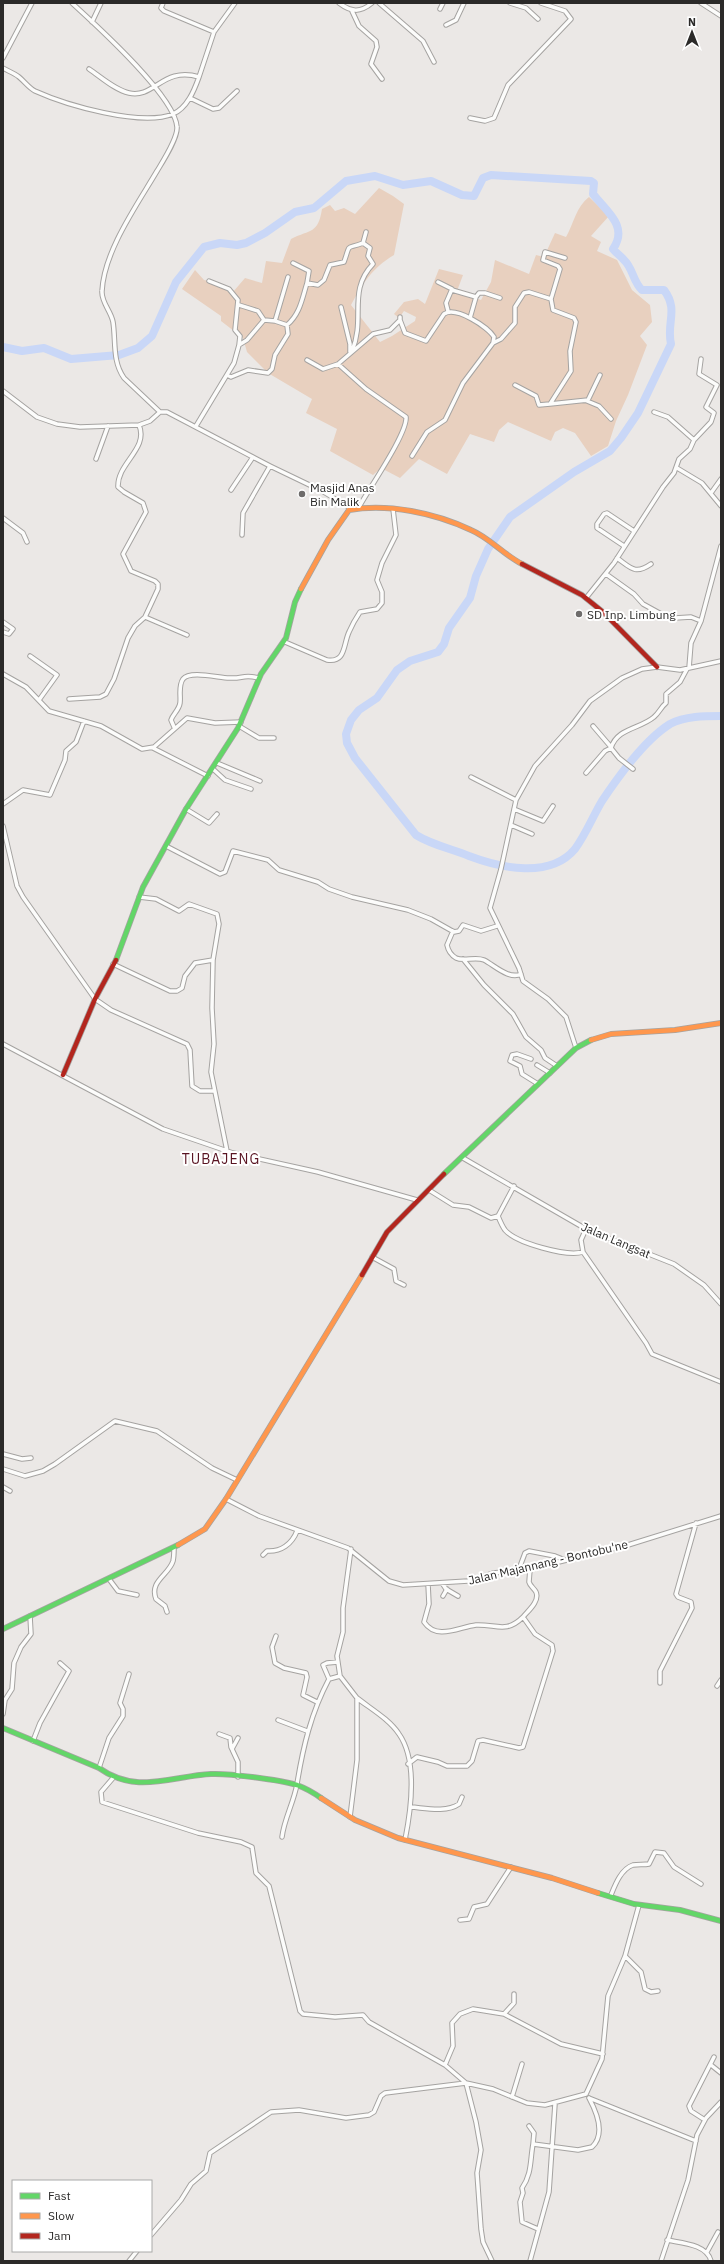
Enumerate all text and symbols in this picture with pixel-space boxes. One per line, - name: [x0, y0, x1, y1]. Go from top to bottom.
- north arrow: [672, 12, 712, 52]
- text: N: [688, 15, 696, 29]
- place label: Masjid Anas Bin Malik: [310, 480, 375, 509]
- marker: Masjid Anas Bin Malik: [297, 489, 307, 499]
- place label: SD Inp. Limbung: [587, 607, 676, 622]
- marker: SD Inp. Limbung: [574, 609, 584, 619]
- district label: TUBAJENG: [182, 1150, 260, 1168]
- street label: Jalan Langsat: [579, 1219, 653, 1261]
- street label: Jalan Majannang - Bontobu'ne: [467, 1536, 630, 1588]
- legend: [12, 2180, 152, 2252]
- text: Fast: [48, 2188, 71, 2203]
- text: Slow: [48, 2208, 74, 2223]
- text: Jam: [48, 2228, 71, 2243]

